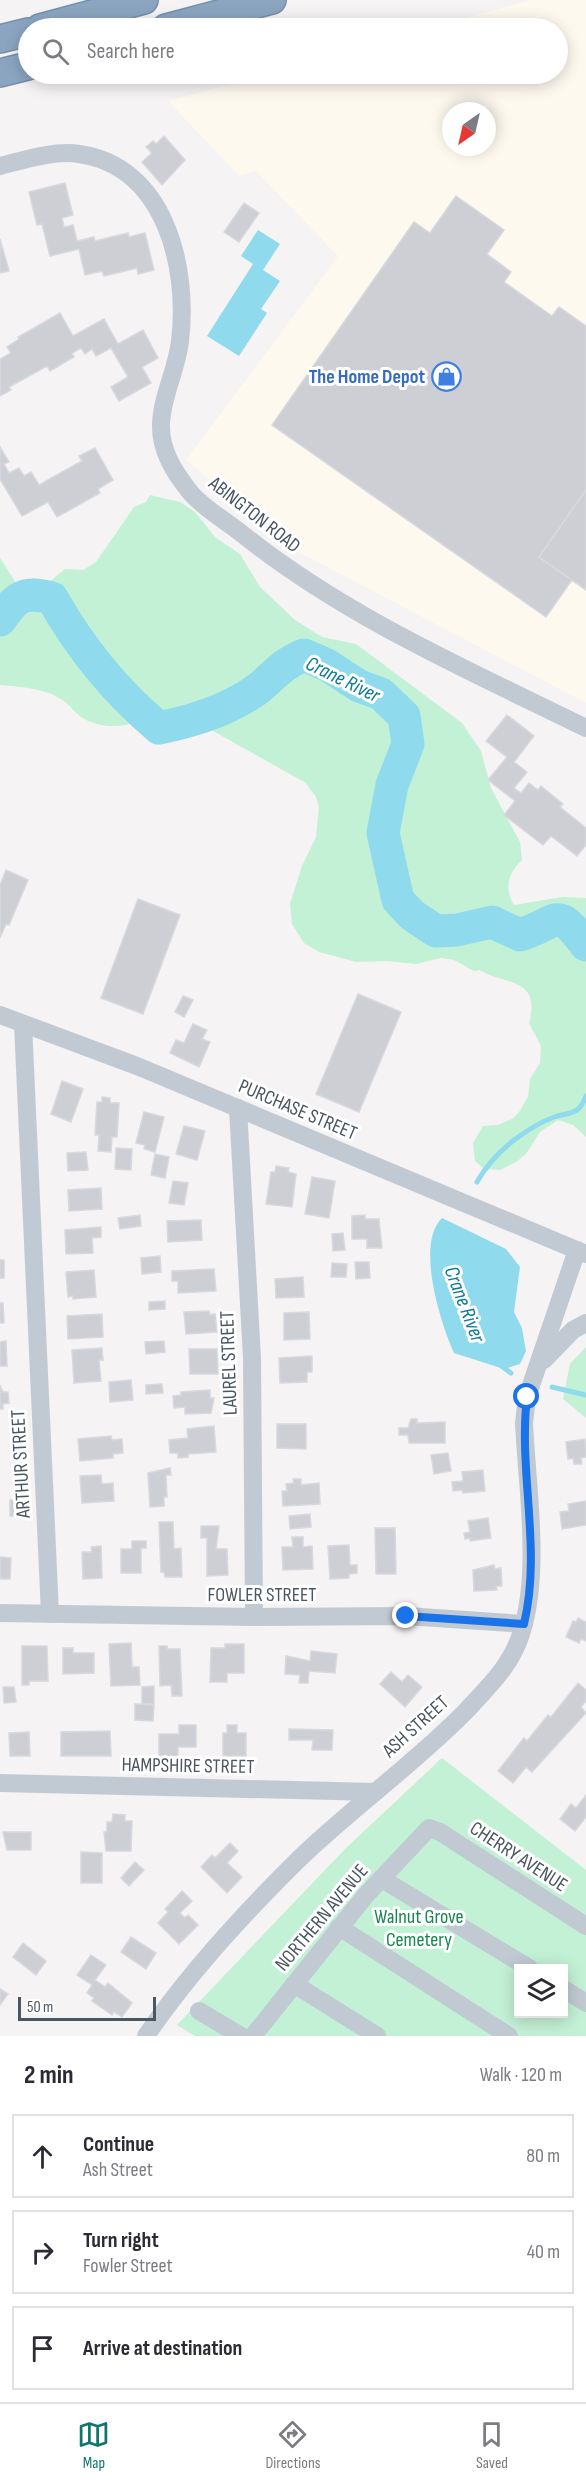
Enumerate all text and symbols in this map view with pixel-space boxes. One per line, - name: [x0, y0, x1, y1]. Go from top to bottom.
- search box: [18, 18, 568, 84]
- icon: search: [39, 35, 72, 68]
- text: Search here: [87, 38, 174, 65]
- north arrow: [442, 102, 496, 156]
- shop icon: The Home Depot: [430, 360, 462, 392]
- place label: The Home Depot: [309, 365, 425, 389]
- street label: ABINGTON ROAD: [203, 471, 305, 558]
- water label: Crane River: [302, 651, 385, 709]
- street label: PURCHASE STREET: [235, 1074, 360, 1146]
- water label: Crane River: [439, 1263, 491, 1347]
- street label: LAUREL STREET: [215, 1310, 243, 1416]
- route start: [513, 1383, 539, 1409]
- street label: ARTHUR STREET: [6, 1409, 36, 1520]
- street label: FOWLER STREET: [208, 1583, 316, 1607]
- route end: [392, 1602, 418, 1628]
- street label: ASH STREET: [377, 1691, 454, 1763]
- street label: HAMPSHIRE STREET: [121, 1753, 255, 1779]
- street label: CHERRY AVENUE: [465, 1816, 572, 1897]
- street label: NORTHERN AVENUE: [270, 1859, 373, 1976]
- park label: Walnut Grove Cemetery: [374, 1905, 464, 1952]
- map controls: [514, 1964, 568, 2018]
- button: layers: [514, 1964, 568, 2018]
- scale bar: [18, 1994, 156, 2022]
- text: 50 m: [27, 1998, 53, 2017]
- text: 2 min: [24, 2060, 74, 2091]
- text: Walk · 120 m: [480, 2063, 562, 2087]
- text: Continue: [83, 2131, 154, 2158]
- icon: ahead: [26, 2140, 59, 2173]
- text: 80 m: [526, 2144, 560, 2168]
- text: Ash Street: [83, 2158, 153, 2182]
- text: Turn right: [83, 2227, 159, 2254]
- icon: right: [26, 2236, 59, 2269]
- text: 40 m: [527, 2240, 560, 2264]
- text: Fowler Street: [83, 2254, 173, 2278]
- icon: arrive: [26, 2332, 59, 2365]
- text: Arrive at destination: [83, 2335, 242, 2362]
- tab: Map: [77, 2418, 110, 2473]
- tab: Directions: [265, 2418, 320, 2473]
- tab: Saved: [475, 2418, 508, 2473]

